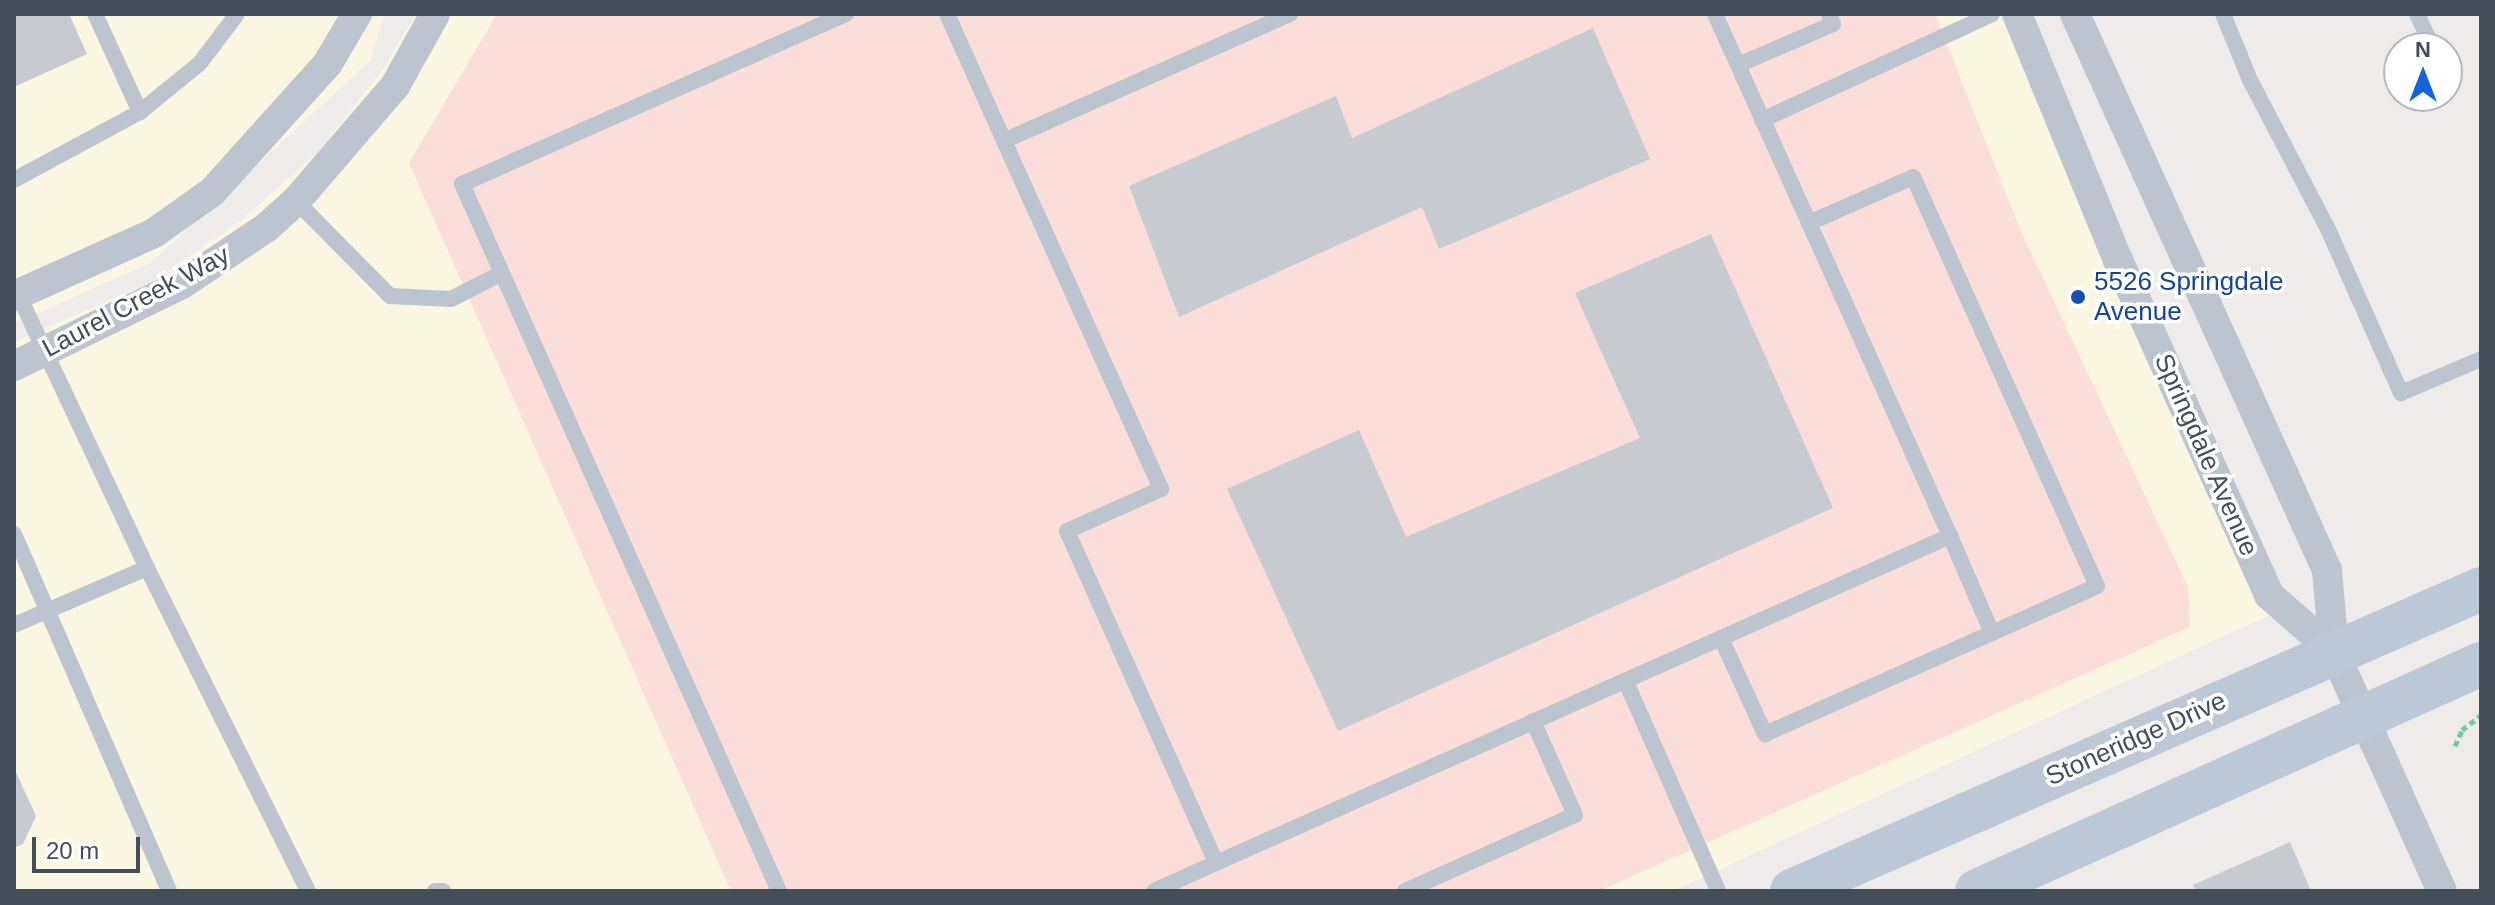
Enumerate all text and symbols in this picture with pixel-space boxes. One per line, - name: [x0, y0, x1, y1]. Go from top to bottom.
- north arrow: [2383, 32, 2463, 112]
- text: N: [2415, 37, 2431, 62]
- street label: Laurel Creek Way: [37, 240, 235, 364]
- place label: 5526 Springdale Avenue: [2094, 266, 2283, 328]
- marker: 5526 Springdale Avenue: [2069, 288, 2087, 306]
- street label: Springdale Avenue: [2147, 349, 2265, 561]
- street label: Stoneridge Drive: [2041, 685, 2231, 793]
- scale bar: [36, 821, 144, 871]
- text: 20 m: [46, 837, 99, 864]

